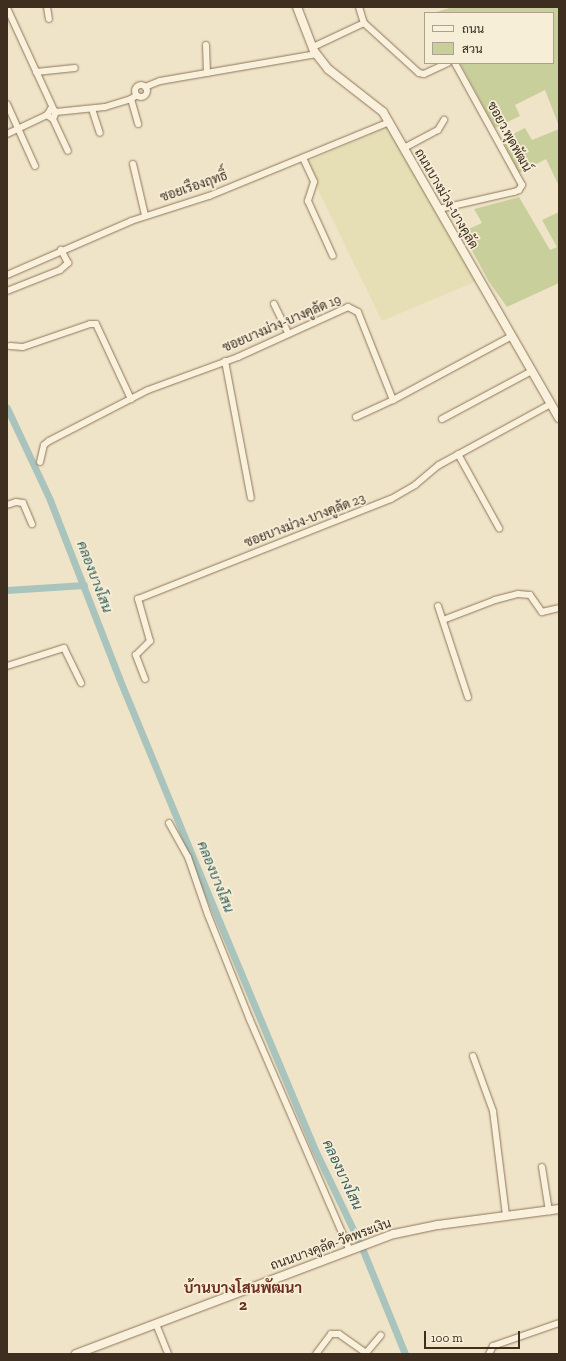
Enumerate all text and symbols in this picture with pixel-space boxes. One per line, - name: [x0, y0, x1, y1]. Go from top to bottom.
- legend: [424, 12, 554, 64]
- text: ถนน: [462, 22, 484, 36]
- text: สวน: [462, 42, 483, 56]
- street label: ซอยว.พุดพัฒน์: [483, 99, 535, 175]
- street label: ถนนบางม่วง-บางคูลัด: [411, 146, 481, 252]
- street label: ซอยเรืองฤทธิ์: [158, 168, 230, 206]
- street label: ซอยบางม่วง-บางคูลัด 19: [220, 292, 344, 356]
- street label: ซอยบางม่วง-บางคูลัด 23: [242, 491, 368, 551]
- water label: คลองบางโสน: [73, 539, 115, 615]
- water label: คลองบางโสน: [193, 839, 237, 915]
- water label: คลองบางโสน: [318, 1137, 366, 1213]
- street label: ถนนบางคูลัด-วัดพระเงิน: [268, 1216, 394, 1274]
- district label: บ้านบางโสนพัฒนา 2: [184, 1279, 302, 1314]
- scale bar: [426, 1323, 522, 1349]
- text: 100 m: [431, 1331, 463, 1345]

